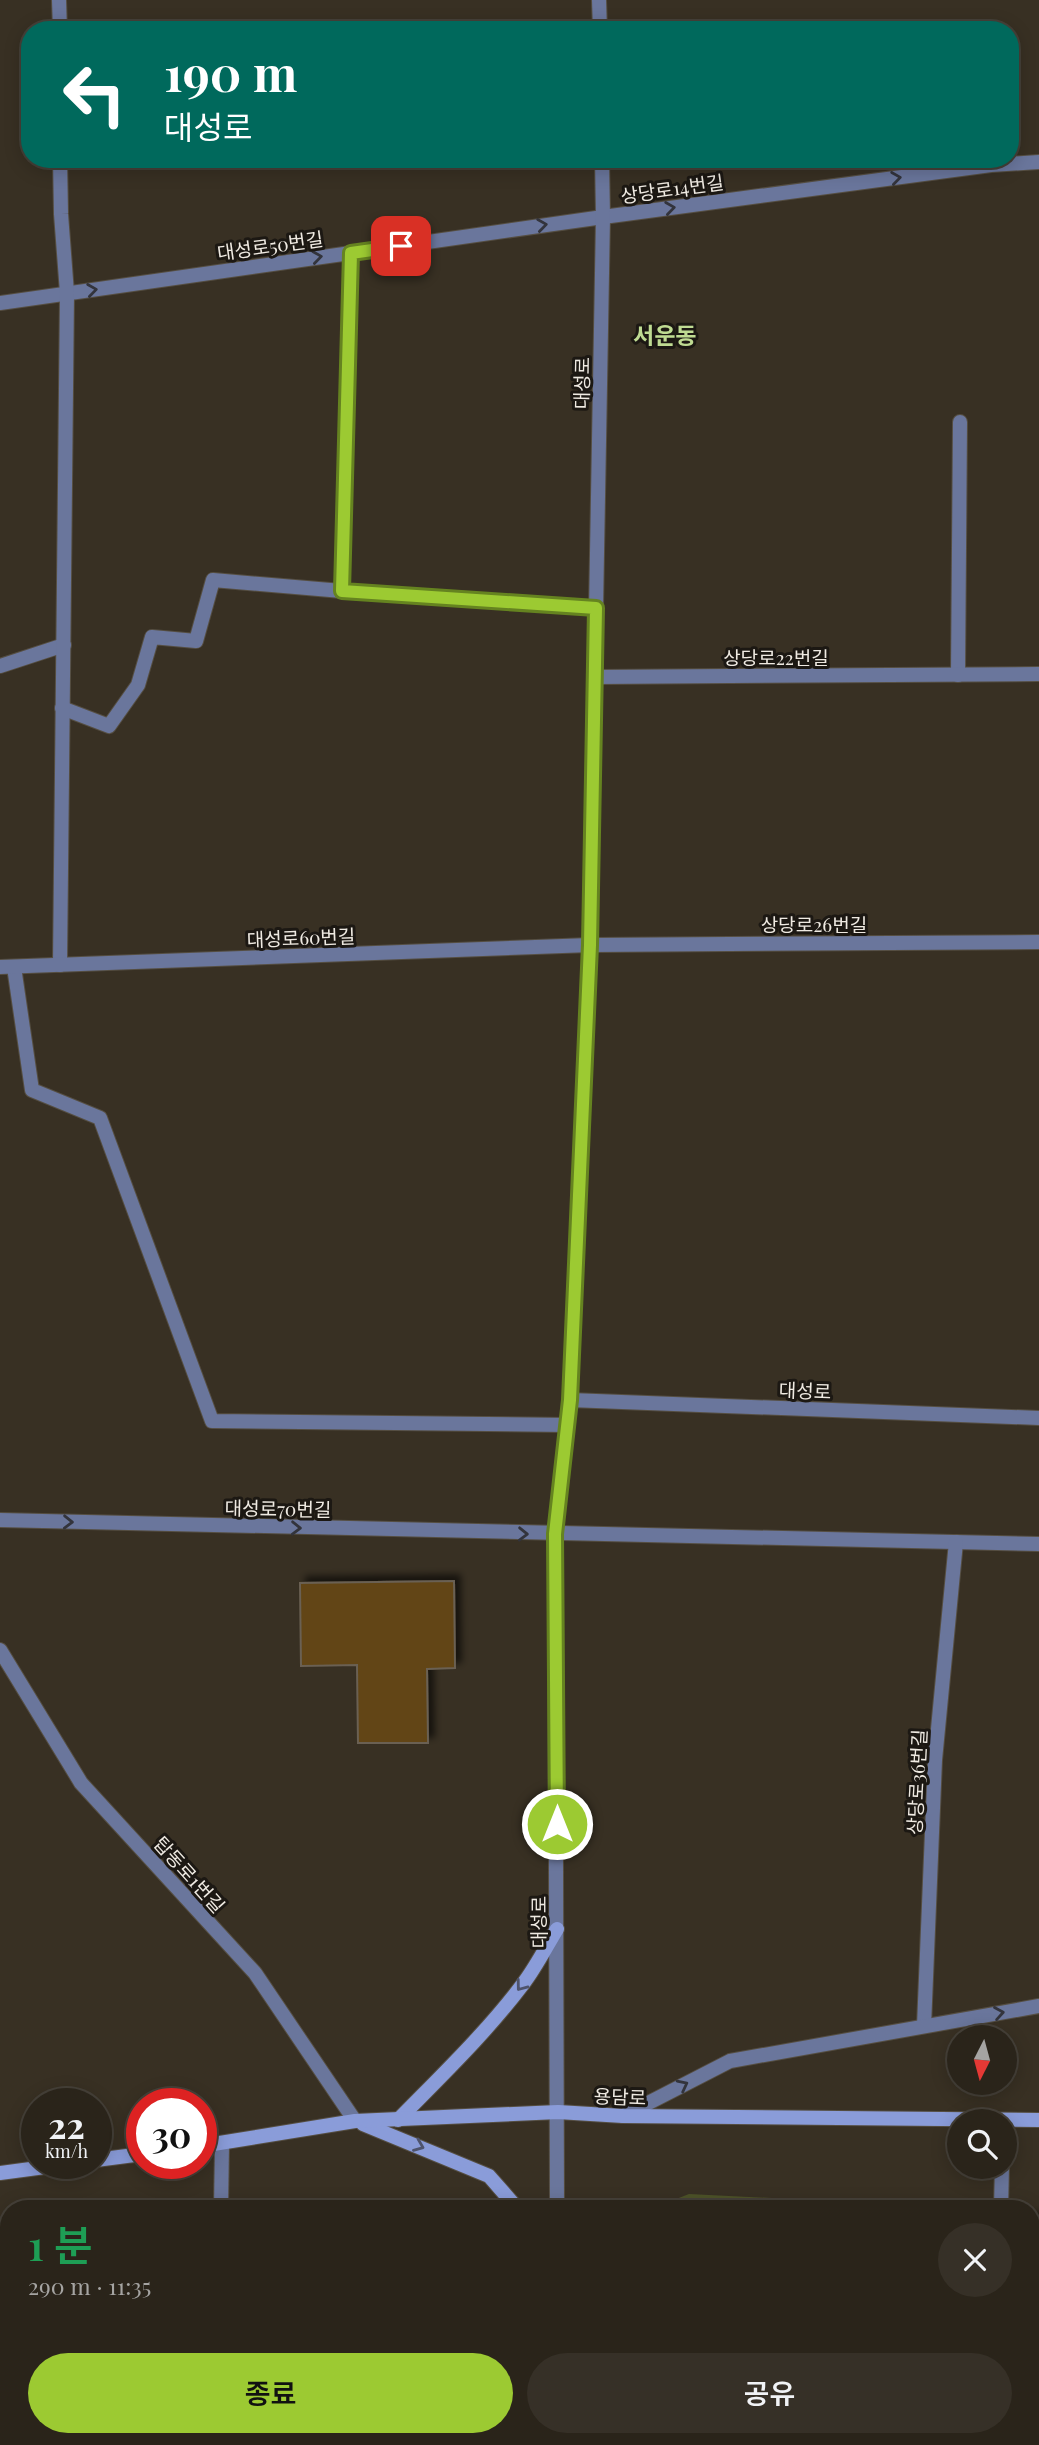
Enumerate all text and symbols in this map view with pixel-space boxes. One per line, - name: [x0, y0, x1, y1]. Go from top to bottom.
- text: 190 m: [164, 39, 297, 104]
- icon: left: [49, 49, 140, 140]
- text: 대성로: [164, 104, 252, 147]
- street label: 상당로14번길: [619, 168, 725, 208]
- one-way arrow: [890, 170, 902, 185]
- one-way arrow: [665, 200, 676, 215]
- pin: [371, 216, 431, 276]
- one-way arrow: [536, 218, 548, 233]
- street label: 대성로50번길: [215, 225, 325, 265]
- icon: arrive: [382, 227, 420, 265]
- one-way arrow: [311, 250, 323, 265]
- one-way arrow: [86, 282, 98, 297]
- district label: 서운동: [633, 319, 697, 350]
- street label: 대성로: [568, 357, 594, 409]
- street label: 상당로22번길: [723, 644, 829, 670]
- street label: 상당로26번길: [761, 911, 867, 937]
- street label: 대성로60번길: [246, 922, 356, 952]
- street label: 대성로: [778, 1376, 832, 1404]
- street label: 대성로70번길: [225, 1494, 331, 1522]
- one-way arrow: [63, 1514, 74, 1530]
- one-way arrow: [290, 1520, 301, 1535]
- one-way arrow: [518, 1526, 529, 1541]
- street label: 상당로36번길: [900, 1728, 932, 1836]
- position arrow: [520, 1787, 594, 1861]
- street label: 탑동로1번길: [149, 1830, 231, 1918]
- street label: 대성로: [525, 1896, 551, 1948]
- one-way arrow: [516, 1978, 529, 1991]
- one-way arrow: [993, 2006, 1005, 2021]
- north arrow: [947, 2025, 1017, 2095]
- map controls: [947, 2025, 1017, 2179]
- one-way arrow: [676, 2080, 688, 2093]
- street label: 용담로: [593, 2082, 647, 2110]
- speed limit sign: 30: [126, 2088, 217, 2179]
- text: 22: [48, 2101, 85, 2148]
- button: search: [947, 2109, 1017, 2179]
- one-way arrow: [412, 2137, 424, 2151]
- text: km/h: [45, 2139, 88, 2163]
- text: 1 분: [28, 2216, 93, 2272]
- button: close: [938, 2223, 1012, 2297]
- text: 290 m · 11:35: [28, 2270, 151, 2301]
- button: 종료: [28, 2353, 513, 2433]
- button: 공유: [527, 2353, 1012, 2433]

